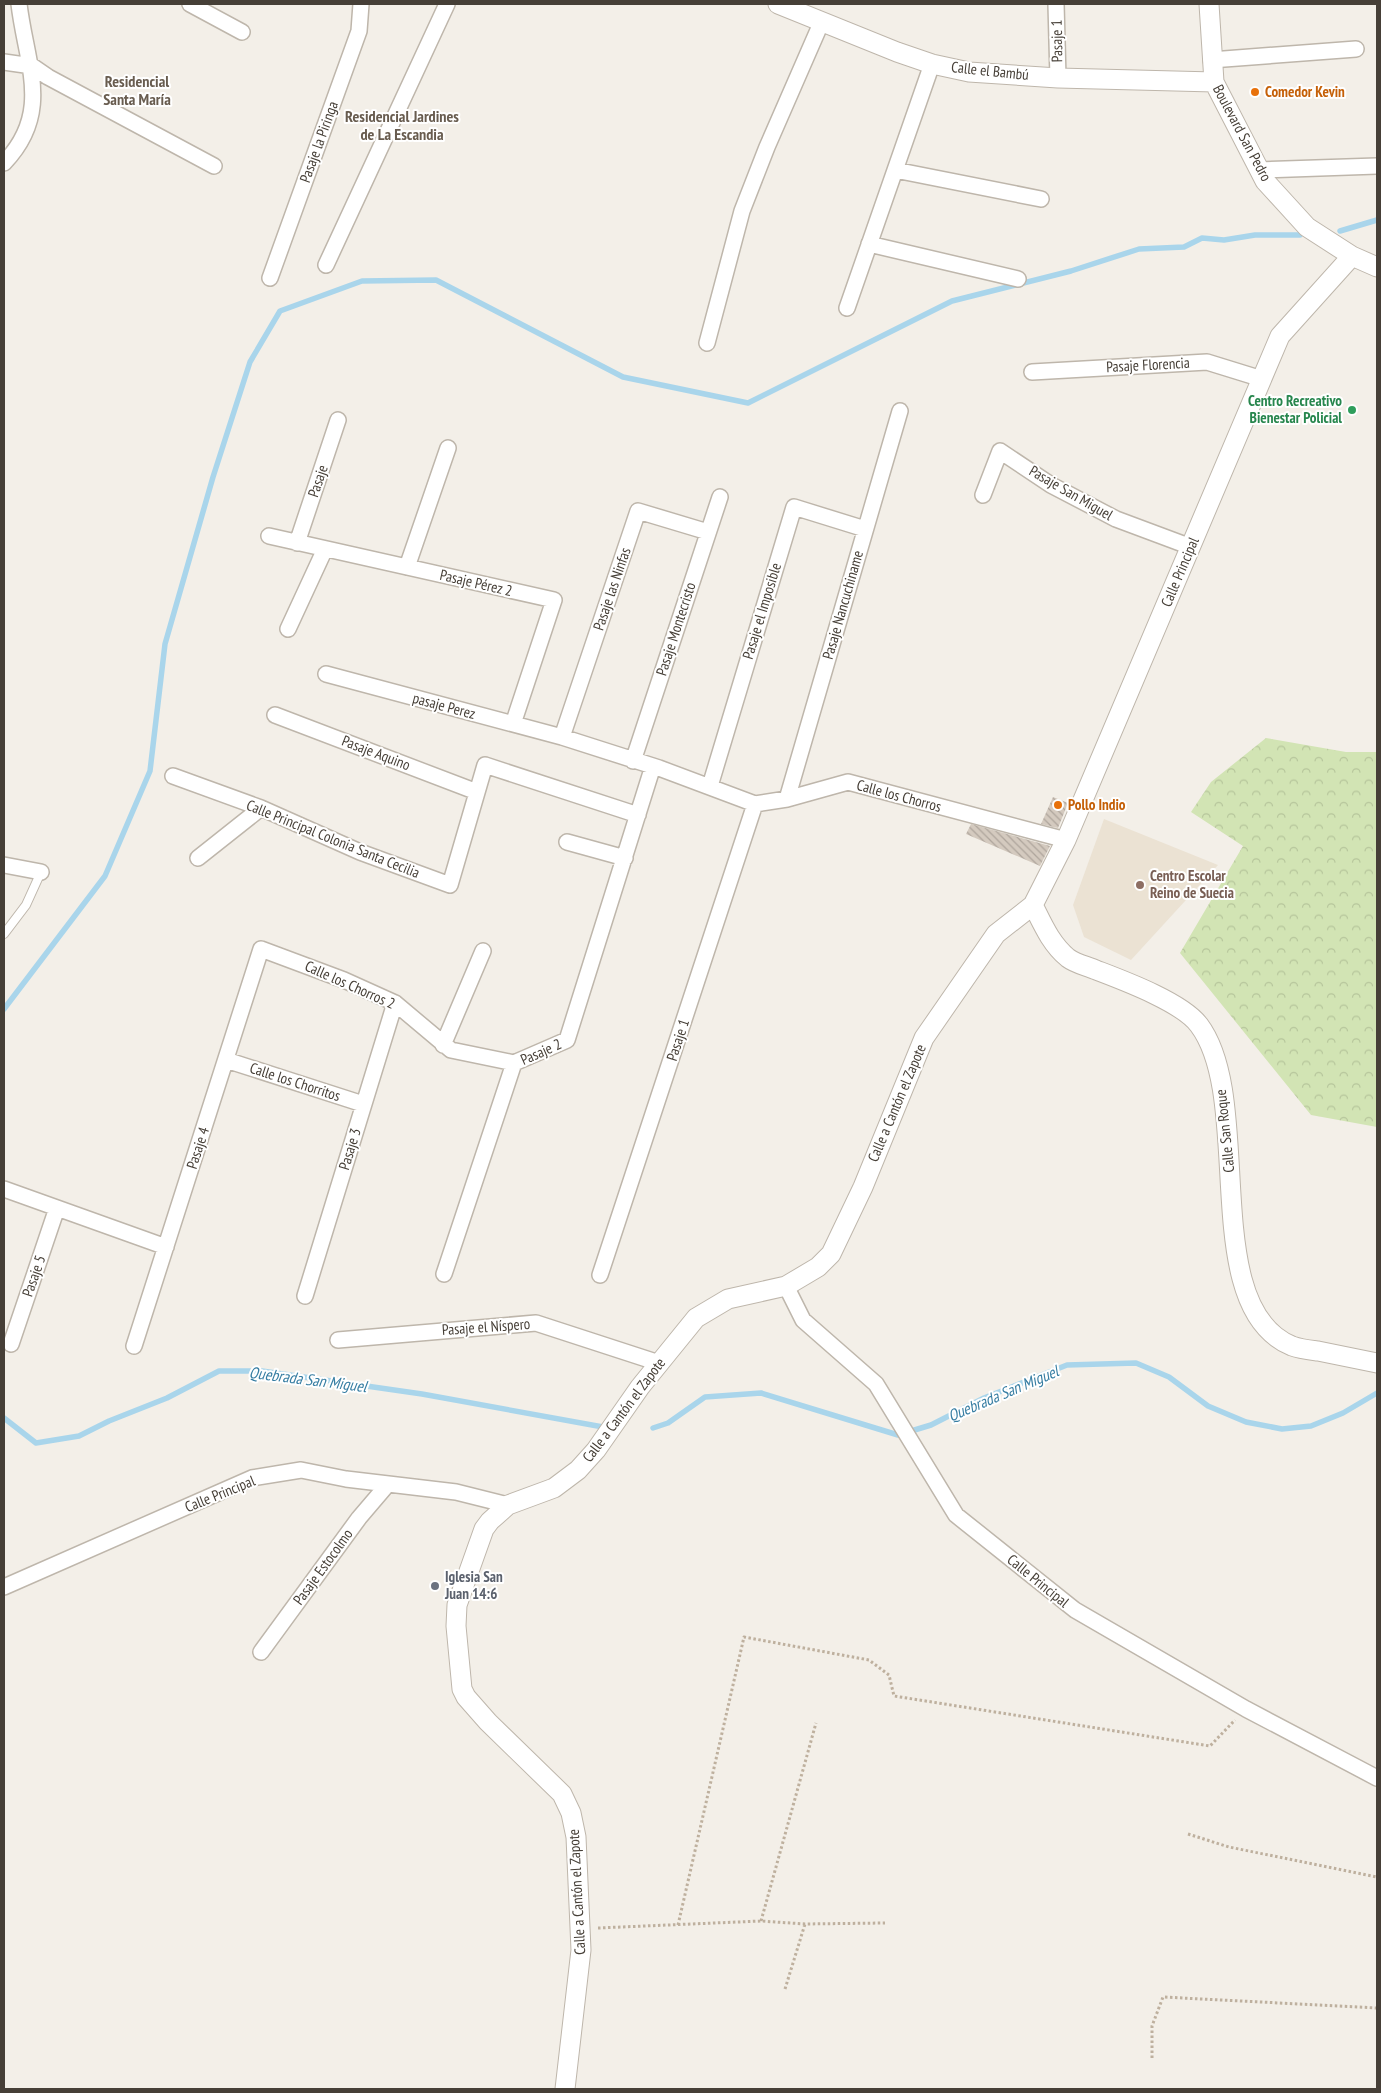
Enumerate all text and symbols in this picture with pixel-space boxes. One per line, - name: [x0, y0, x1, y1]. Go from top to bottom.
- street label: Pasaje 1: [1047, 19, 1066, 63]
- street label: Calle el Bambú: [950, 57, 1030, 84]
- district label: Residencial Santa María: [103, 71, 171, 109]
- street label: Boulevard San Pedro: [1209, 81, 1276, 184]
- place label: Comedor Kevin: [1265, 82, 1345, 101]
- marker: Comedor Kevin: [1249, 86, 1261, 98]
- street label: Pasaje la Piringa: [295, 99, 342, 185]
- district label: Residencial Jardines de La Escandia: [345, 106, 459, 144]
- street label: Pasaje Florencia: [1106, 353, 1190, 376]
- place label: Centro Recreativo Bienestar Policial: [1248, 391, 1342, 427]
- marker: Centro Recreativo Bienestar Policial: [1346, 404, 1358, 416]
- street label: Pasaje San Miguel: [1026, 461, 1117, 524]
- street label: Pasaje: [303, 462, 332, 499]
- street label: Calle Principal: [1156, 534, 1203, 610]
- street label: Pasaje las Ninfas: [588, 545, 635, 633]
- street label: Pasaje Nancuchiname: [818, 548, 867, 661]
- street label: Pasaje el Imposible: [738, 560, 785, 661]
- street label: Pasaje Pérez 2: [438, 565, 514, 600]
- street label: Pasaje Montecristo: [652, 580, 700, 678]
- street label: pasaje Perez: [411, 688, 478, 723]
- street label: Pasaje Aquino: [339, 731, 413, 774]
- street label: Calle los Chorros: [855, 775, 944, 816]
- street label: Calle Principal Colonia Santa Cecilia: [244, 795, 423, 882]
- place label: Pollo Indio: [1068, 795, 1126, 814]
- marker: Pollo Indio: [1052, 799, 1064, 811]
- place label: Centro Escolar Reino de Suecia: [1150, 866, 1234, 902]
- marker: Centro Escolar Reino de Suecia: [1134, 879, 1146, 891]
- street label: Calle los Chorros 2: [302, 956, 398, 1013]
- street label: Pasaje 1: [662, 1017, 693, 1063]
- street label: Pasaje 2: [517, 1034, 564, 1069]
- street label: Calle a Cantón el Zapote: [863, 1041, 930, 1164]
- street label: Calle los Chorritos: [247, 1058, 343, 1105]
- street label: Calle San Roque: [1211, 1089, 1238, 1174]
- street label: Pasaje 4: [182, 1124, 213, 1171]
- street label: Pasaje 3: [334, 1126, 365, 1172]
- street label: Pasaje 5: [18, 1253, 49, 1299]
- street label: Pasaje el Níspero: [441, 1314, 531, 1339]
- street label: Calle a Cantón el Zapote: [578, 1354, 669, 1466]
- water label: Quebrada San Miguel: [945, 1360, 1063, 1425]
- water label: Quebrada San Miguel: [248, 1362, 369, 1396]
- street label: Calle Principal: [182, 1471, 258, 1516]
- street label: Pasaje Estocolmo: [289, 1525, 357, 1608]
- street label: Calle Principal: [1004, 1550, 1073, 1612]
- place label: Iglesia San Juan 14:6: [444, 1567, 503, 1603]
- marker: Iglesia San Juan 14:6: [429, 1580, 441, 1592]
- street label: Calle a Cantón el Zapote: [564, 1829, 589, 1955]

